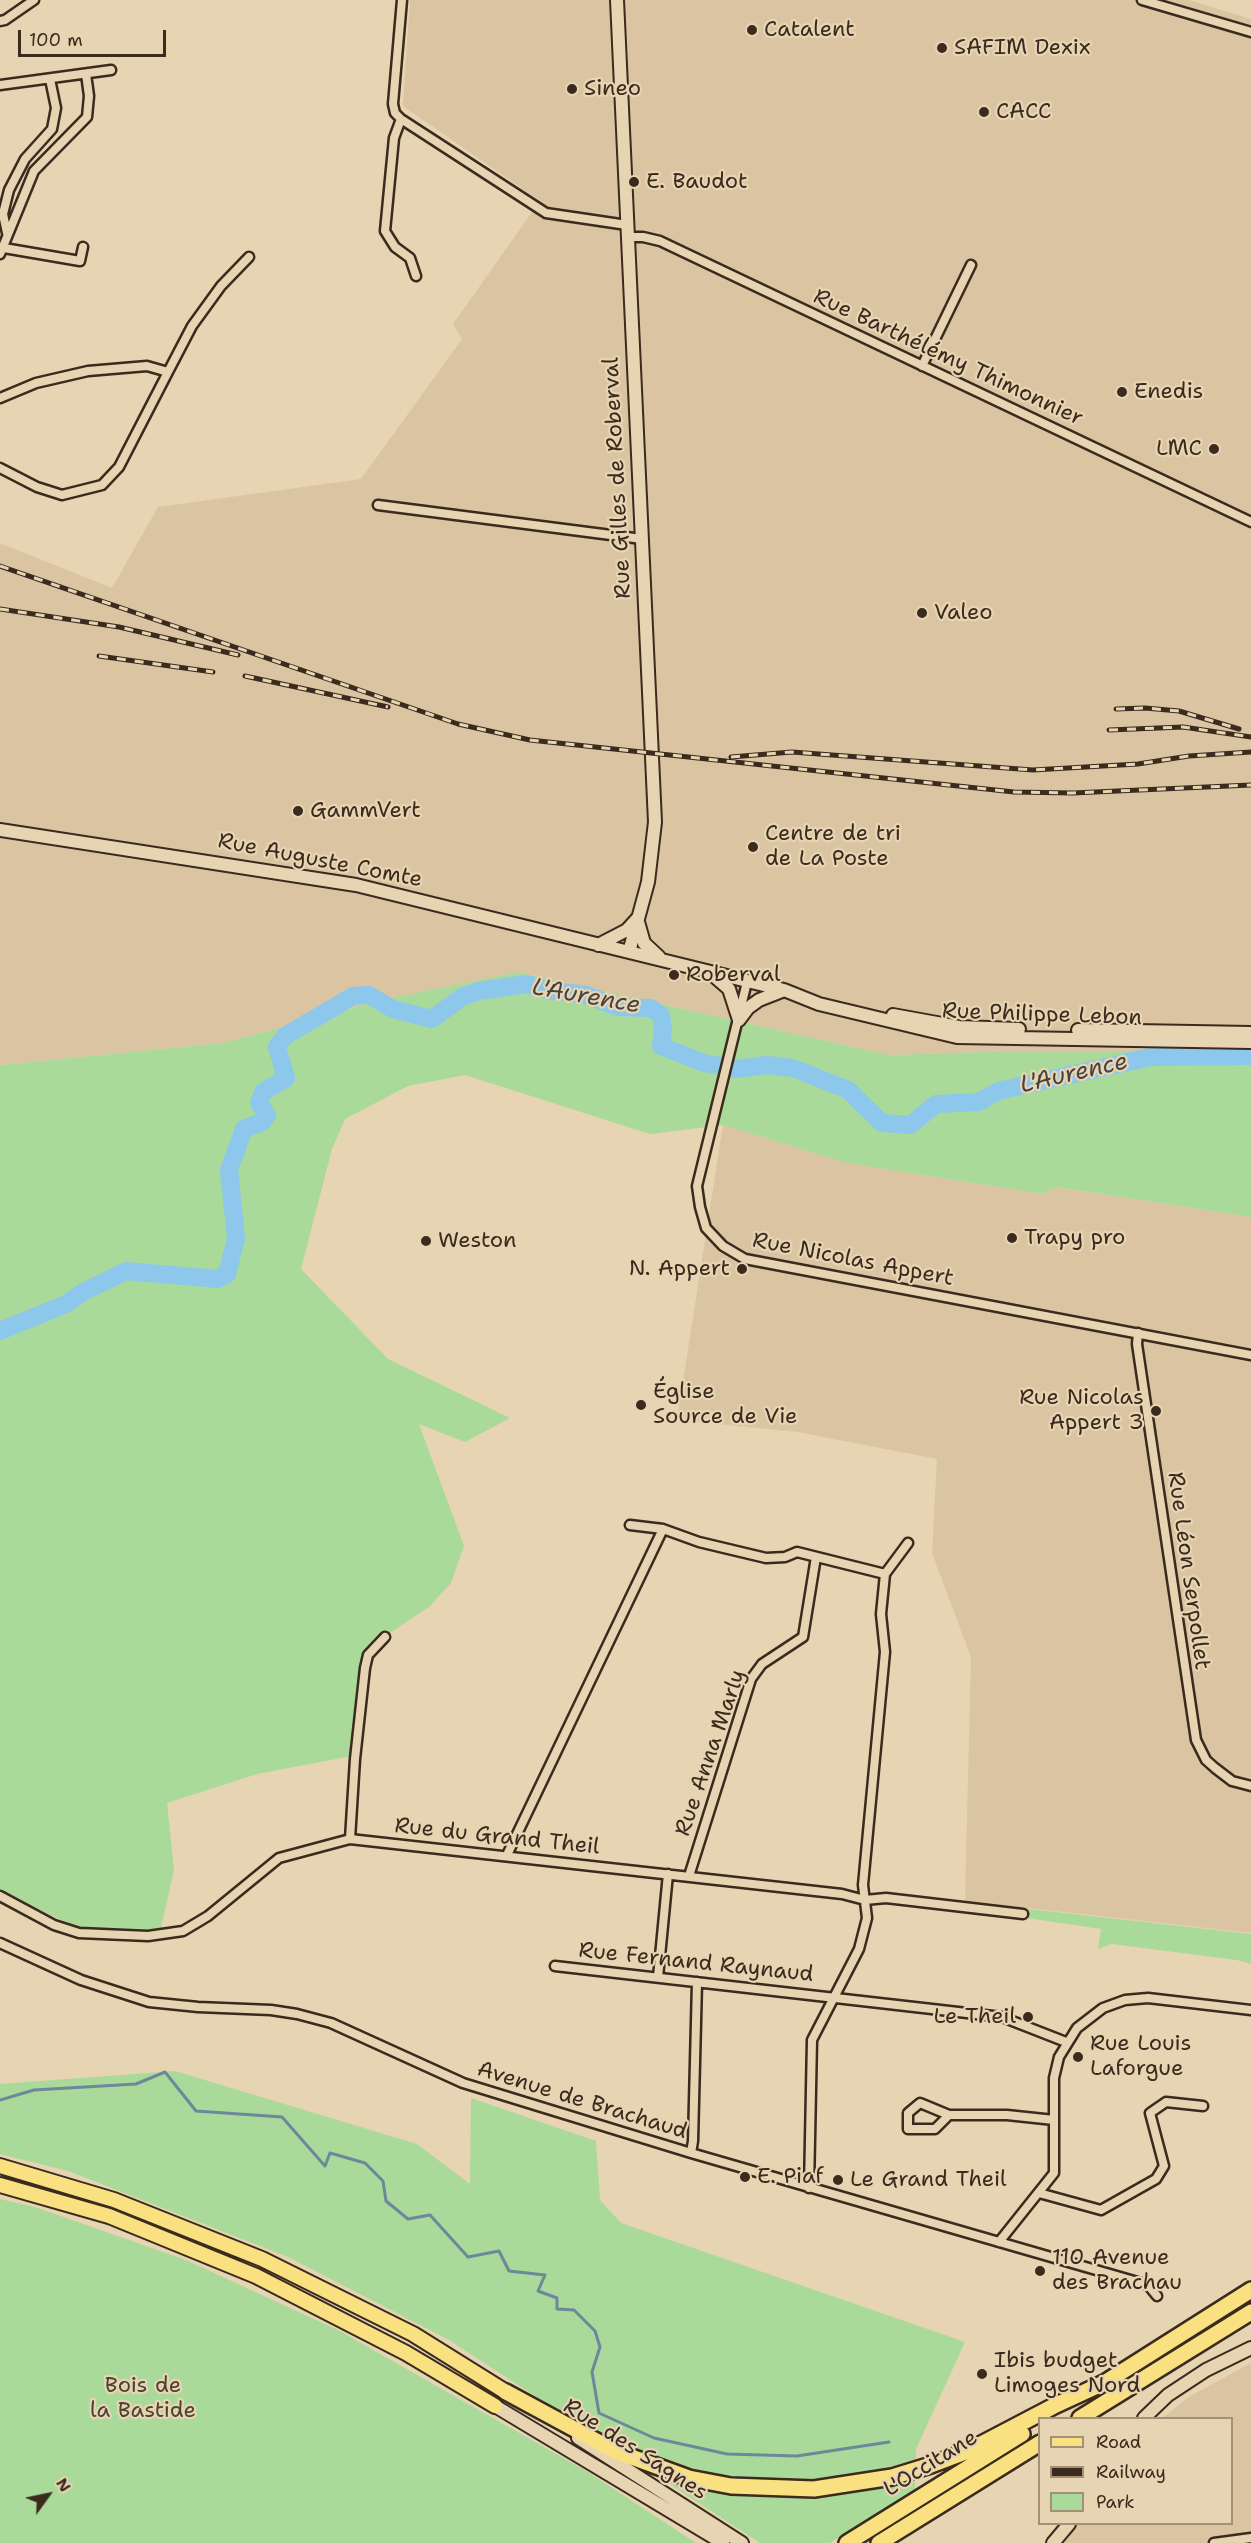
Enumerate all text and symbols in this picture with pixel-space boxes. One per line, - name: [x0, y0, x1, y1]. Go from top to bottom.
- place label: Catalent: [764, 17, 855, 43]
- scale bar: [21, 18, 170, 56]
- marker: Catalent: [745, 23, 759, 37]
- text: 100 m: [29, 28, 83, 52]
- place label: SAFIM Dexix: [954, 35, 1090, 61]
- marker: SAFIM Dexix: [935, 41, 949, 55]
- place label: Sineo: [584, 76, 641, 102]
- marker: Sineo: [565, 82, 579, 96]
- place label: CACC: [996, 99, 1052, 125]
- marker: CACC: [977, 105, 991, 119]
- place label: E. Baudot: [646, 169, 748, 195]
- marker: E. Baudot: [627, 175, 641, 189]
- street label: Rue Barthélémy Thimonnier: [809, 284, 1087, 432]
- street label: Rue Gilles de Roberval: [598, 357, 638, 599]
- place label: Enedis: [1134, 379, 1203, 405]
- marker: Enedis: [1115, 385, 1129, 399]
- place label: LMC: [1156, 436, 1202, 462]
- marker: LMC: [1207, 442, 1221, 456]
- place label: Valeo: [934, 600, 993, 626]
- marker: Valeo: [915, 606, 929, 620]
- place label: GammVert: [310, 798, 421, 824]
- marker: GammVert: [291, 804, 305, 818]
- place label: Centre de tri de La Poste: [765, 821, 901, 872]
- street label: Rue Auguste Comte: [216, 828, 424, 894]
- marker: Centre de tri de La Poste: [746, 840, 760, 854]
- place label: Roberval: [686, 962, 781, 988]
- marker: Roberval: [667, 968, 681, 982]
- water label: L'Aurence: [529, 973, 643, 1021]
- street label: Rue Philippe Lebon: [942, 998, 1142, 1032]
- water label: L'Aurence: [1017, 1048, 1131, 1100]
- place label: Trapy pro: [1024, 1225, 1125, 1251]
- place label: Weston: [438, 1228, 517, 1254]
- street label: Rue Nicolas Appert: [750, 1228, 956, 1292]
- marker: Trapy pro: [1005, 1231, 1019, 1245]
- marker: Weston: [419, 1234, 433, 1248]
- place label: N. Appert: [629, 1256, 730, 1282]
- marker: N. Appert: [735, 1262, 749, 1276]
- place label: Église Source de Vie: [653, 1379, 798, 1430]
- place label: Rue Nicolas Appert 3: [1019, 1385, 1144, 1436]
- marker: Église Source de Vie: [634, 1398, 648, 1412]
- marker: Rue Nicolas Appert 3: [1149, 1404, 1163, 1418]
- street label: Rue Léon Serpollet: [1161, 1470, 1215, 1672]
- street label: Rue Anna Marly: [670, 1666, 752, 1840]
- street label: Rue du Grand Theil: [393, 1813, 601, 1861]
- street label: Rue Fernand Raynaud: [577, 1938, 815, 1988]
- place label: Le Theil: [933, 2004, 1016, 2030]
- marker: Le Theil: [1021, 2010, 1035, 2024]
- place label: Rue Louis Laforgue: [1090, 2031, 1191, 2082]
- marker: Rue Louis Laforgue: [1071, 2050, 1085, 2064]
- street label: Avenue de Brachaud: [474, 2056, 690, 2146]
- place label: E. Piaf: [757, 2164, 824, 2190]
- place label: Le Grand Theil: [850, 2167, 1007, 2193]
- marker: E. Piaf: [738, 2170, 752, 2184]
- marker: Le Grand Theil: [831, 2173, 845, 2187]
- place label: 110 Avenue des Brachau: [1052, 2245, 1182, 2296]
- marker: 110 Avenue des Brachau: [1033, 2264, 1047, 2278]
- place label: Ibis budget Limoges Nord: [994, 2348, 1140, 2400]
- marker: Ibis budget Limoges Nord: [975, 2367, 989, 2381]
- park label: Bois de la Bastide: [90, 2373, 196, 2424]
- street label: Rue des Sagnes: [558, 2394, 712, 2506]
- legend: [1038, 2417, 1233, 2525]
- street label: L'Occitane: [879, 2425, 983, 2503]
- text: Road: [1096, 2430, 1141, 2454]
- text: Railway: [1096, 2460, 1166, 2484]
- north arrow: [18, 2465, 78, 2525]
- text: N: [51, 2474, 76, 2496]
- text: Park: [1096, 2490, 1135, 2514]

